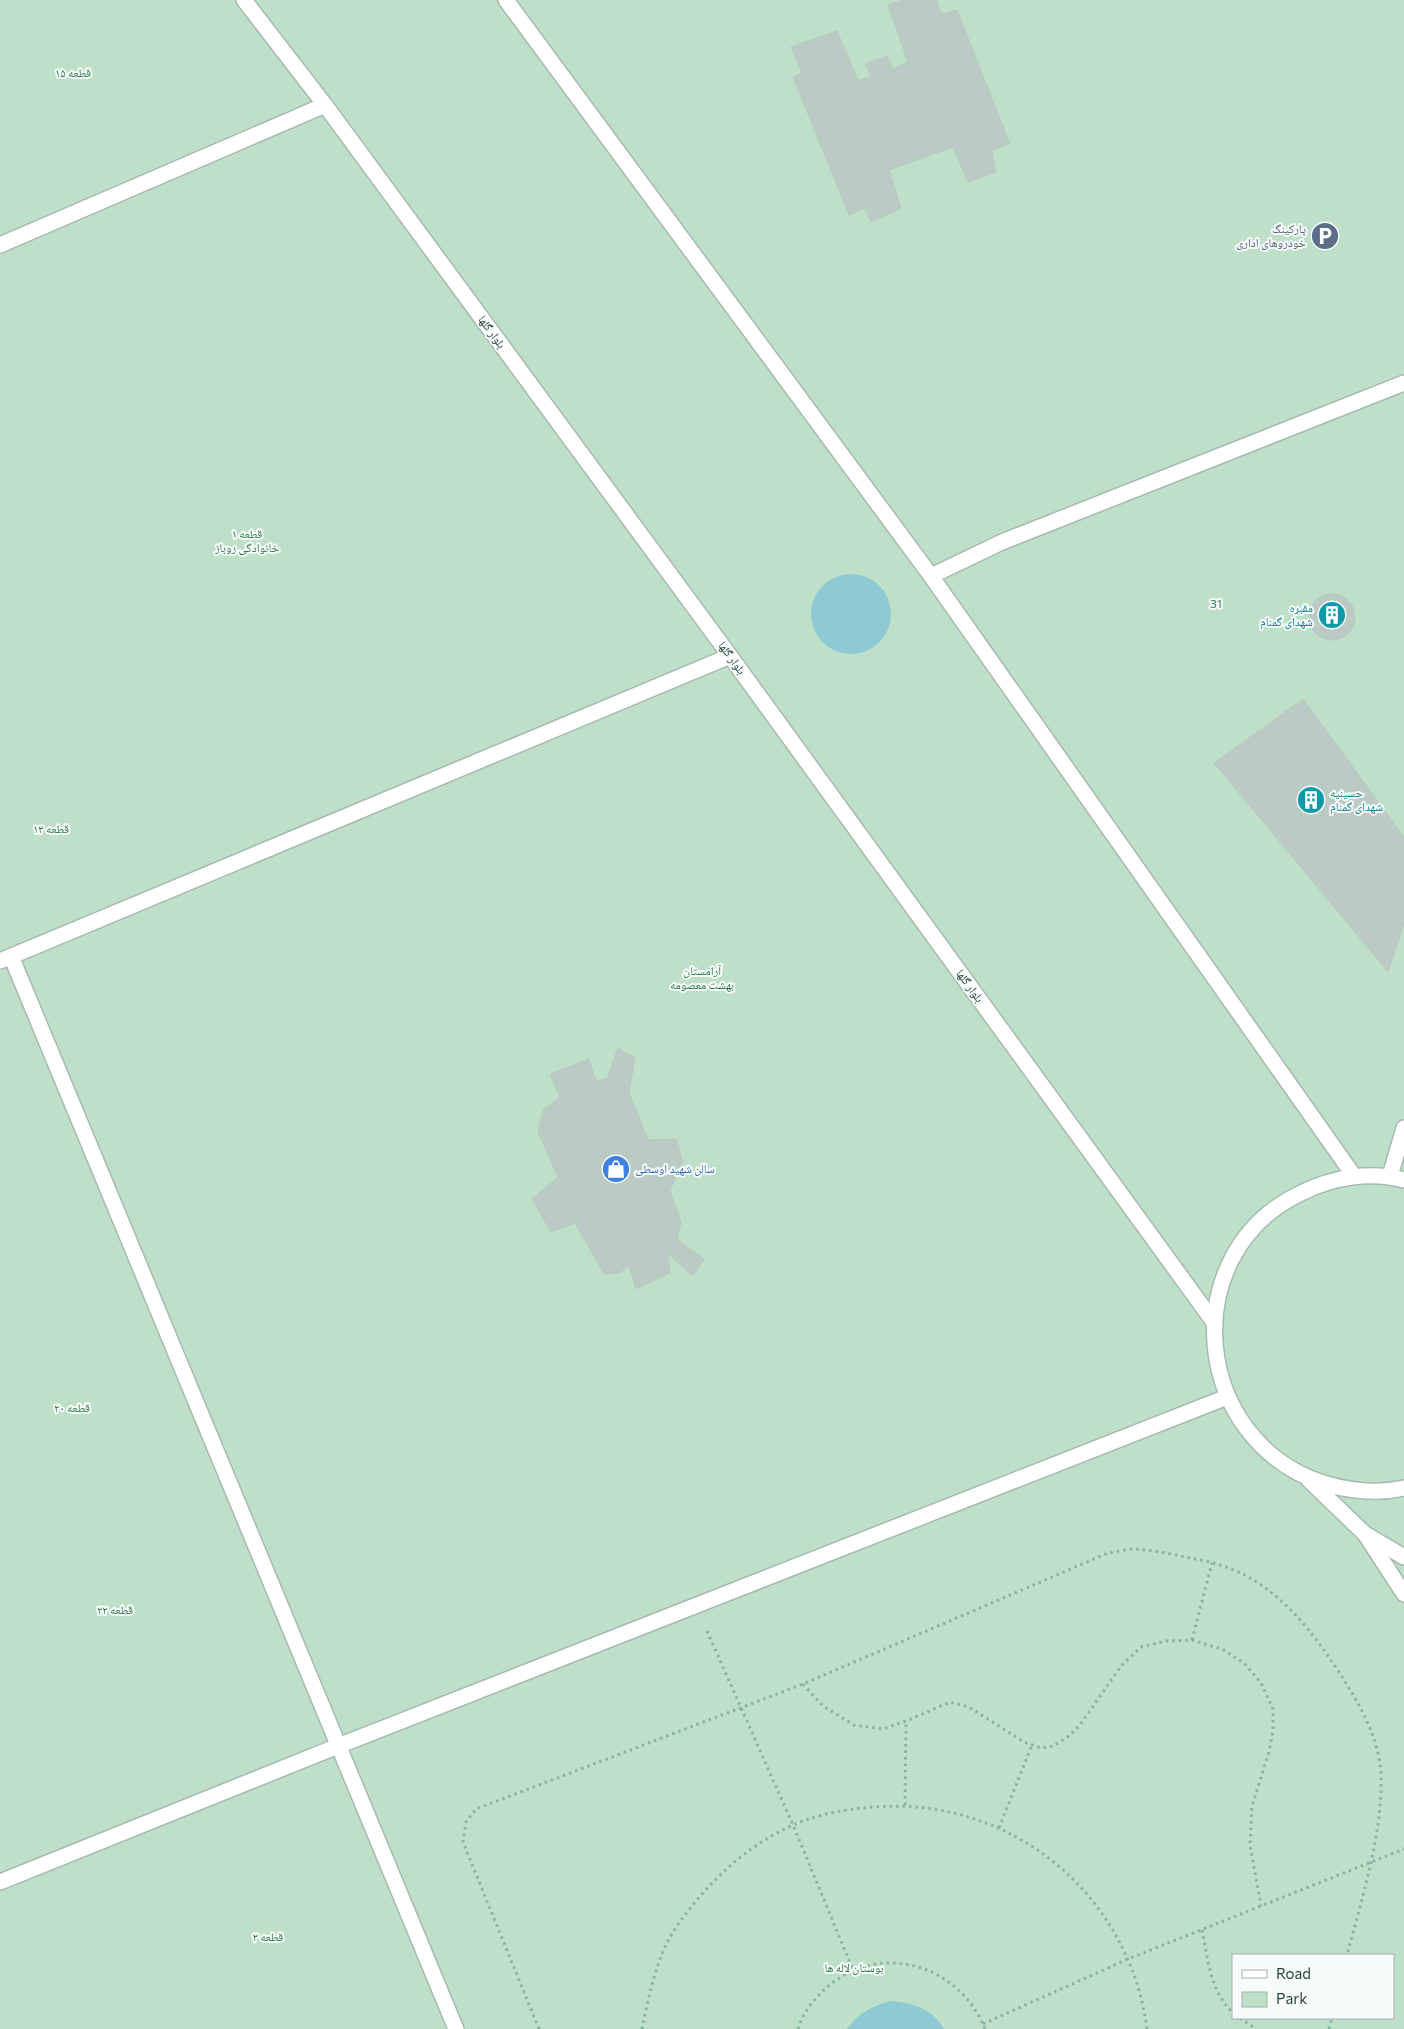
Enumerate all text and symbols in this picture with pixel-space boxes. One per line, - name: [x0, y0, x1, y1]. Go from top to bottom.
- park label: قطعه ۱۵: [55, 65, 91, 79]
- place label: پارکینگ خودروهای اداری: [1236, 221, 1306, 250]
- parking icon: پارکینگ خودروهای اداری: [1310, 221, 1340, 251]
- street label: بلوار گلها: [475, 312, 509, 351]
- park label: قطعه ۱ خانوادگی روباز: [214, 526, 279, 555]
- park label: 31: [1210, 596, 1222, 610]
- place label: مقبره شهدای گمنام: [1260, 600, 1313, 630]
- building icon: مقبره شهدای گمنام: [1317, 600, 1347, 630]
- street label: بلوار گلها: [715, 638, 749, 677]
- building icon: حسینیه شهدای گمنام: [1296, 785, 1326, 815]
- place label: حسینیه شهدای گمنام: [1330, 785, 1383, 815]
- park label: قطعه ۱۳: [33, 821, 69, 835]
- park label: آرامستان بهشت معصومه: [670, 963, 734, 992]
- street label: بلوار گلها: [953, 966, 987, 1005]
- shop icon: سالن شهید اوسطی: [601, 1154, 631, 1184]
- place label: سالن شهید اوسطی: [635, 1161, 715, 1176]
- park label: قطعه ۲۰: [54, 1400, 90, 1414]
- park label: قطعه ۲۲: [97, 1602, 133, 1616]
- park label: قطعه ۳: [253, 1929, 283, 1943]
- legend: [1232, 1954, 1394, 2019]
- park label: بوستان لاله ها: [824, 1960, 884, 1975]
- text: Road: [1276, 1964, 1311, 1982]
- text: Park: [1276, 1989, 1307, 2007]

